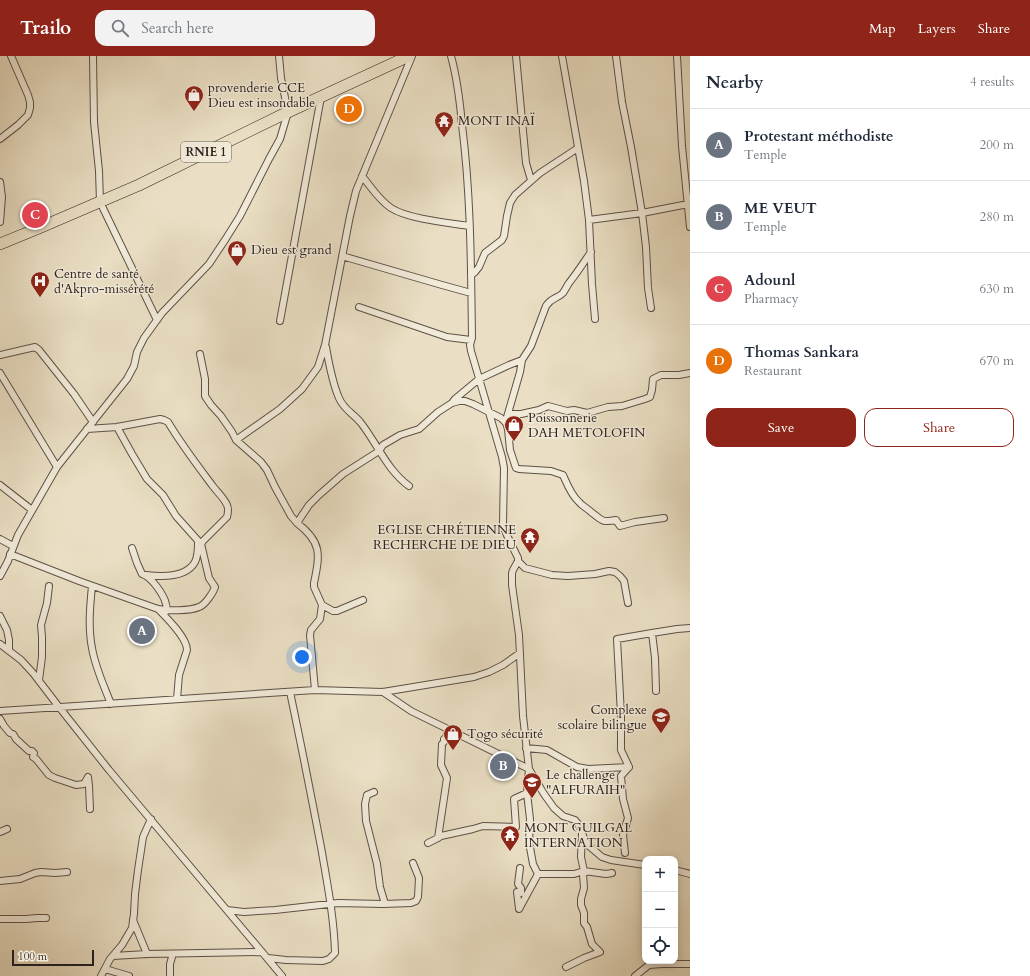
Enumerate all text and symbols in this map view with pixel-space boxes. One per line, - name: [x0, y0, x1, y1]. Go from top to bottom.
- search box: [95, 10, 375, 46]
- text: Trailo: [20, 15, 71, 41]
- icon: search: [109, 17, 131, 39]
- text: Search here: [141, 18, 214, 38]
- text: Map: [869, 19, 896, 38]
- text: Layers: [918, 19, 956, 38]
- text: Share: [978, 19, 1010, 38]
- text: Nearby: [706, 71, 763, 94]
- text: 4 results: [970, 73, 1014, 91]
- place label: provenderie CCE Dieu est insondable: [208, 79, 315, 112]
- shop icon: provenderie CCE Dieu est insondable: [183, 84, 205, 112]
- pin: D: [336, 94, 362, 124]
- temple icon: MONT INAÏ: [433, 110, 455, 138]
- place label: MONT INAÏ: [458, 112, 535, 130]
- text: Protestant méthodiste: [744, 126, 893, 146]
- text: A: [714, 136, 724, 154]
- text: 200 m: [980, 136, 1014, 154]
- road number: RNIE 1: [181, 142, 231, 162]
- text: Temple: [744, 146, 787, 164]
- text: ME VEUT: [744, 198, 817, 218]
- pin: C: [22, 200, 48, 230]
- text: B: [714, 208, 724, 226]
- text: 280 m: [980, 208, 1014, 226]
- text: Temple: [744, 218, 787, 236]
- shop icon: Dieu est grand: [226, 239, 248, 267]
- place label: Dieu est grand: [251, 241, 332, 259]
- place label: Centre de santé d'Akpro-missérété: [54, 265, 155, 298]
- hospital icon: Centre de santé d'Akpro-missérété: [29, 270, 51, 298]
- text: Adounl: [744, 270, 795, 290]
- text: C: [714, 280, 724, 298]
- text: 630 m: [980, 280, 1014, 298]
- text: Pharmacy: [744, 290, 799, 308]
- text: Thomas Sankara: [744, 342, 859, 362]
- text: D: [713, 352, 725, 370]
- text: 670 m: [980, 352, 1014, 370]
- text: Restaurant: [744, 362, 802, 380]
- button: Save: [706, 408, 856, 447]
- button: Share: [864, 408, 1014, 447]
- place label: Poissonnerie DAH METOLOFIN: [528, 409, 645, 442]
- shop icon: Poissonnerie DAH METOLOFIN: [503, 414, 525, 442]
- place label: EGLISE CHRÉTIENNE RECHERCHE DE DIEU: [373, 521, 516, 554]
- temple icon: EGLISE CHRÉTIENNE RECHERCHE DE DIEU: [519, 526, 541, 554]
- pin: A: [129, 616, 155, 646]
- your location: [292, 647, 312, 667]
- place label: Complexe scolaire bilingue: [558, 701, 647, 734]
- school or university icon: Complexe scolaire bilingue: [650, 706, 672, 734]
- shop icon: Togo sécurité: [442, 723, 464, 751]
- place label: Togo sécurité: [467, 725, 543, 743]
- pin: B: [490, 751, 516, 781]
- place label: Le challenge "ALFURAIH": [546, 766, 625, 799]
- school or university icon: Le challenge "ALFURAIH": [521, 771, 543, 799]
- place label: MONT GUILGAL INTERNATION: [524, 819, 632, 852]
- temple icon: MONT GUILGAL INTERNATION: [499, 824, 521, 852]
- map controls: [642, 856, 678, 964]
- button: +: [642, 856, 678, 892]
- button: −: [642, 892, 678, 928]
- button: locate: [642, 928, 678, 964]
- scale bar: [12, 948, 94, 967]
- text: 100 m: [18, 949, 47, 964]

